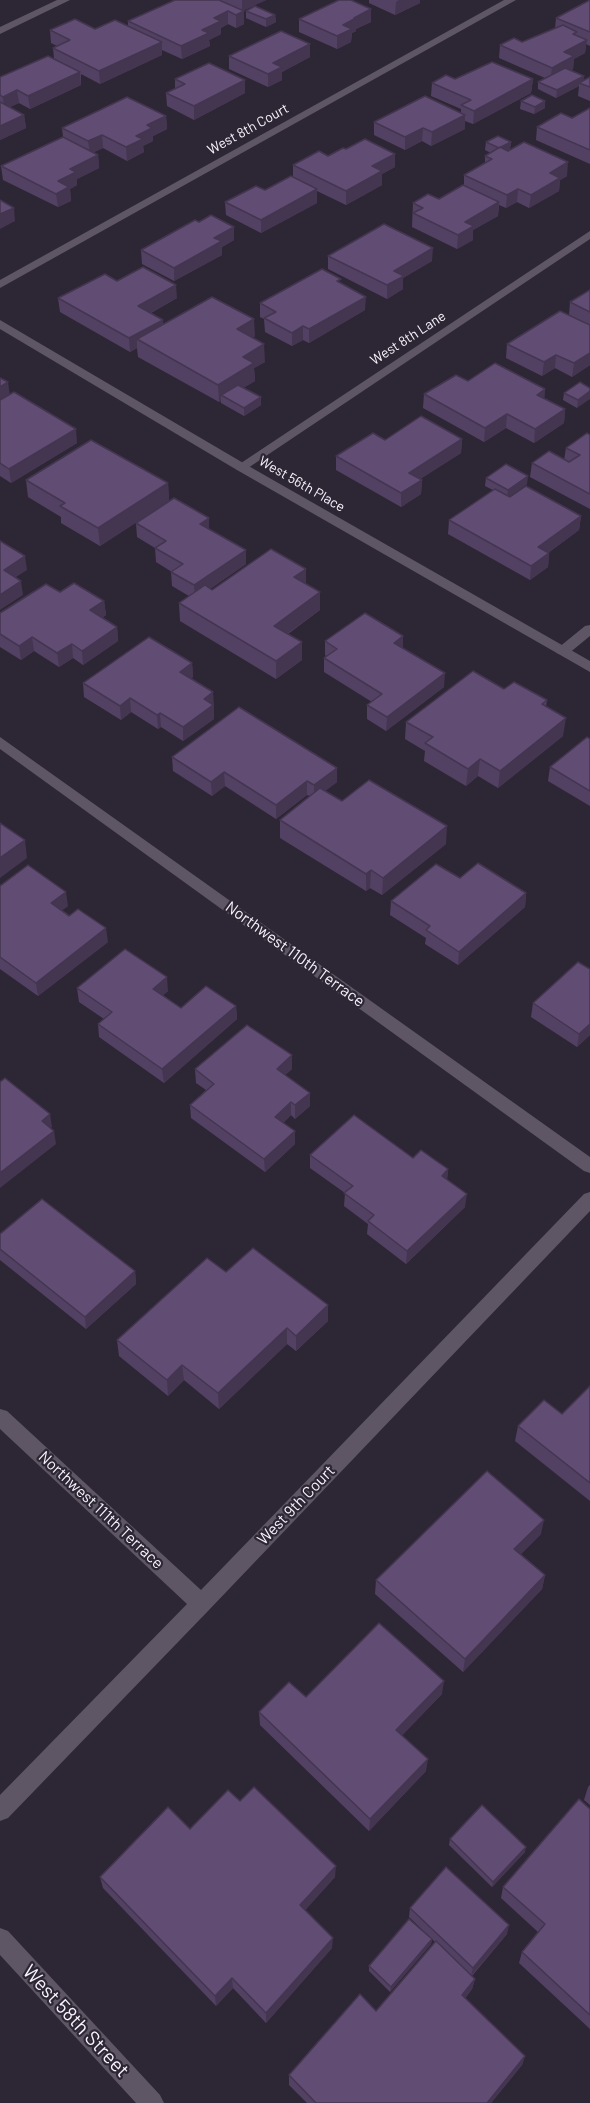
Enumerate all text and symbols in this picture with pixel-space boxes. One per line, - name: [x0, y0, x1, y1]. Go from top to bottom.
- street label: West 8th Court: [204, 100, 292, 158]
- street label: West 8th Lane: [367, 307, 449, 369]
- street label: West 56th Place: [256, 453, 348, 515]
- street label: Northwest 110th Terrace: [222, 897, 368, 1011]
- street label: Northwest 111th Terrace: [35, 1447, 167, 1573]
- street label: West 9th Court: [253, 1461, 339, 1549]
- street label: West 58th Street: [18, 1960, 134, 2082]

